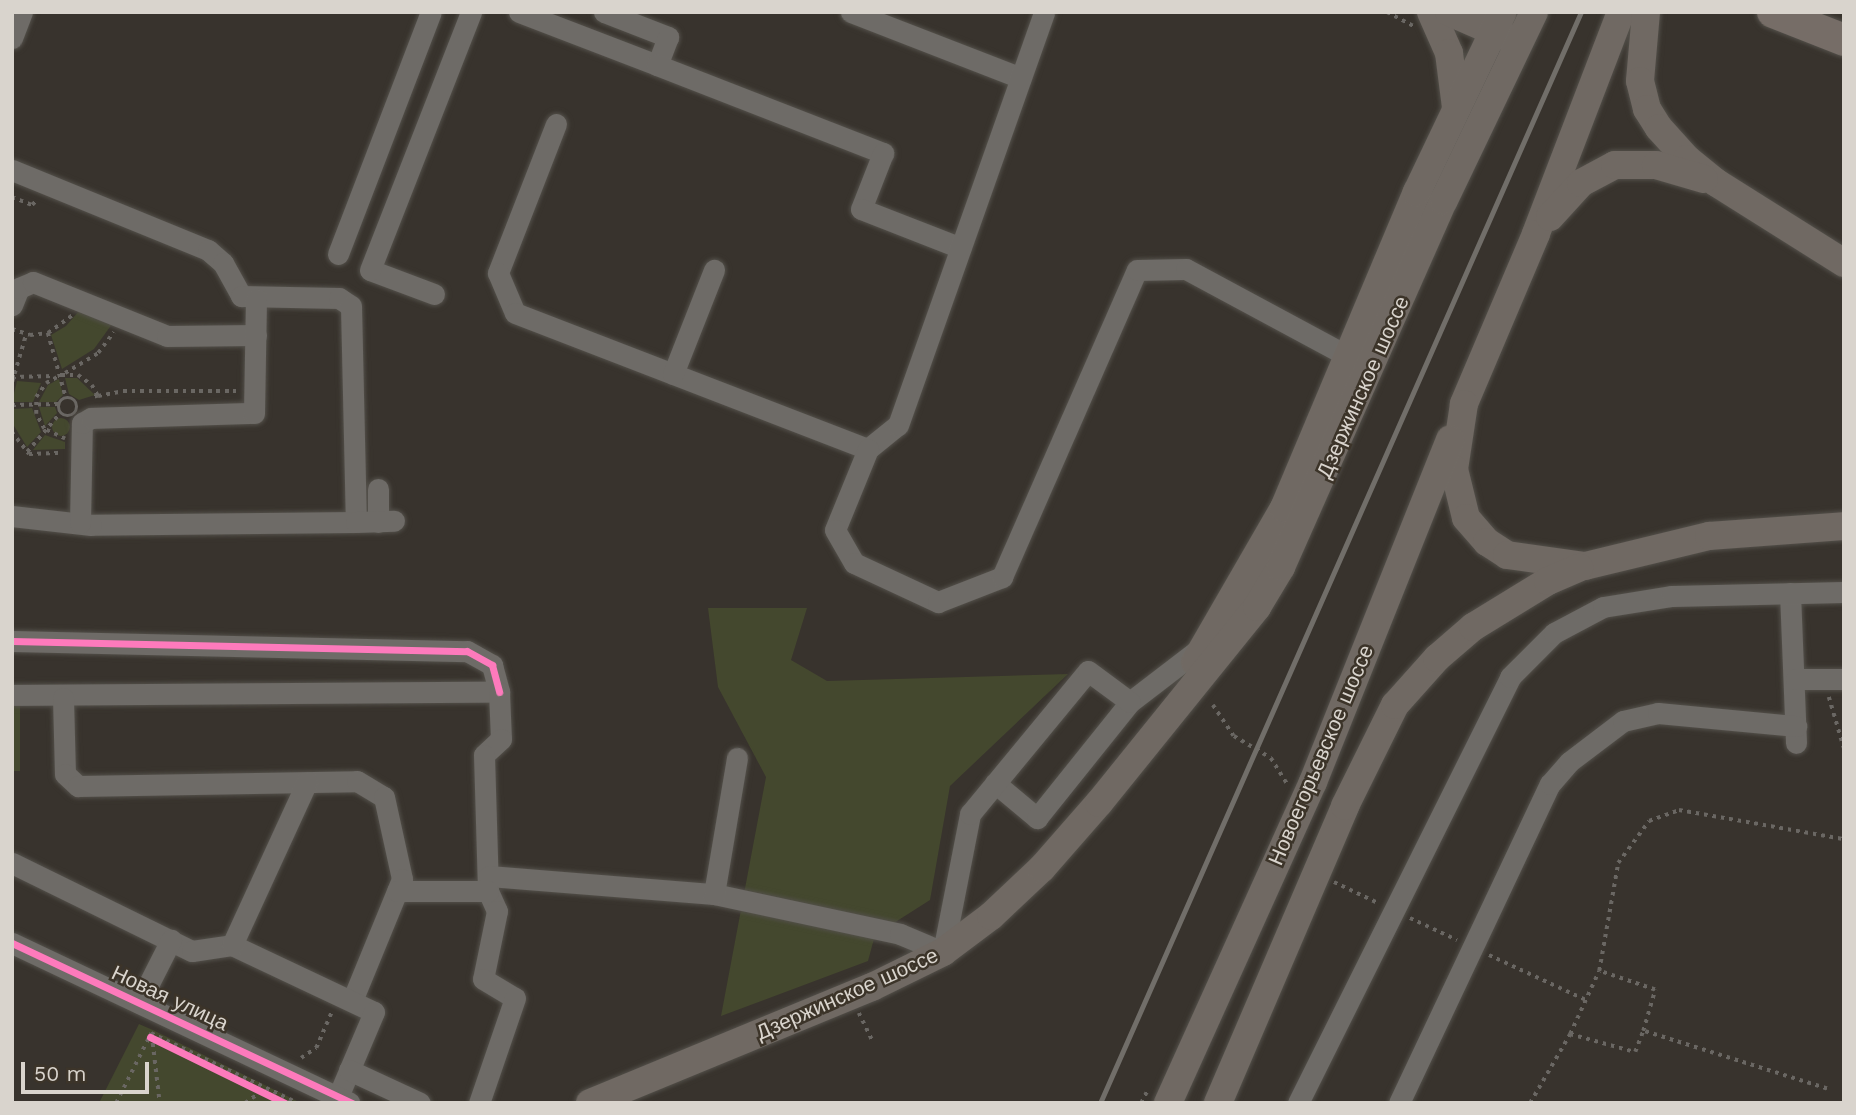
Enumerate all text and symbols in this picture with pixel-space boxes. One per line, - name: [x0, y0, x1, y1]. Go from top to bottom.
- street label: Дзержинское шоссе: [1311, 292, 1415, 482]
- street label: Новоегорьевское шоссе: [1263, 641, 1379, 869]
- street label: Дзержинское шоссе: [752, 942, 942, 1046]
- street label: Новая улица: [108, 960, 232, 1036]
- scale bar: [24, 1048, 152, 1092]
- text: 50 m: [34, 1061, 86, 1086]

